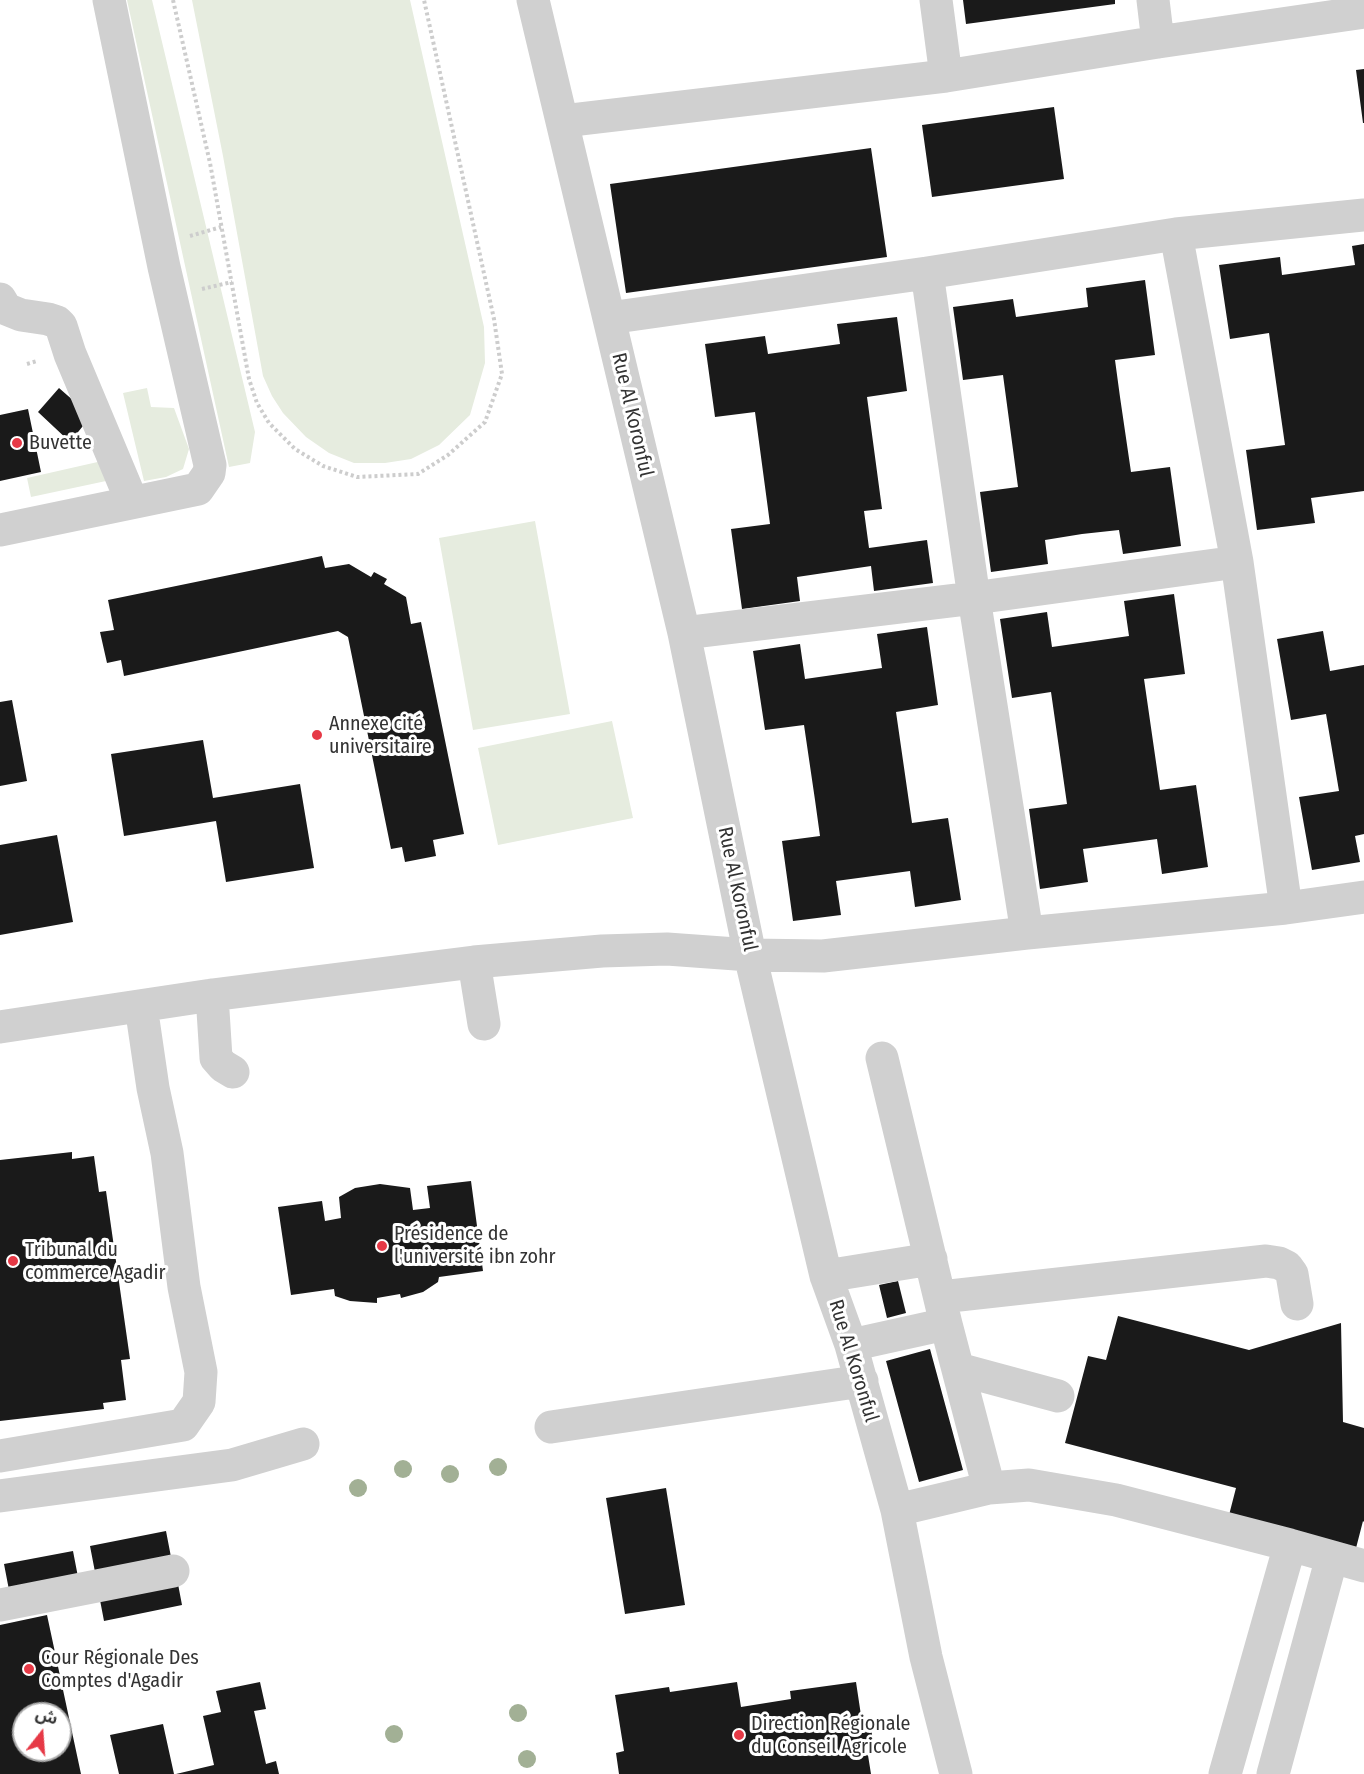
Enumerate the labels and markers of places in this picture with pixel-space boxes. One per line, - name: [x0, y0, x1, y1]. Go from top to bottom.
- place label: Buvette: [29, 431, 92, 455]
- marker: Buvette: [10, 436, 24, 450]
- place label: Annexe cité universitaire: [329, 712, 432, 759]
- marker: Annexe cité universitaire: [310, 728, 324, 742]
- place label: Présidence de l'université ibn zohr: [394, 1222, 556, 1269]
- place label: Tribunal du commerce Agadir: [25, 1238, 166, 1285]
- marker: Présidence de l'université ibn zohr: [375, 1239, 389, 1253]
- marker: Tribunal du commerce Agadir: [6, 1254, 20, 1268]
- place label: Cour Régionale Des Comptes d'Agadir: [41, 1646, 199, 1693]
- marker: Cour Régionale Des Comptes d'Agadir: [22, 1662, 36, 1676]
- place label: Direction Régionale du Conseil Agricole: [751, 1712, 910, 1759]
- marker: Direction Régionale du Conseil Agricole: [732, 1728, 746, 1742]

